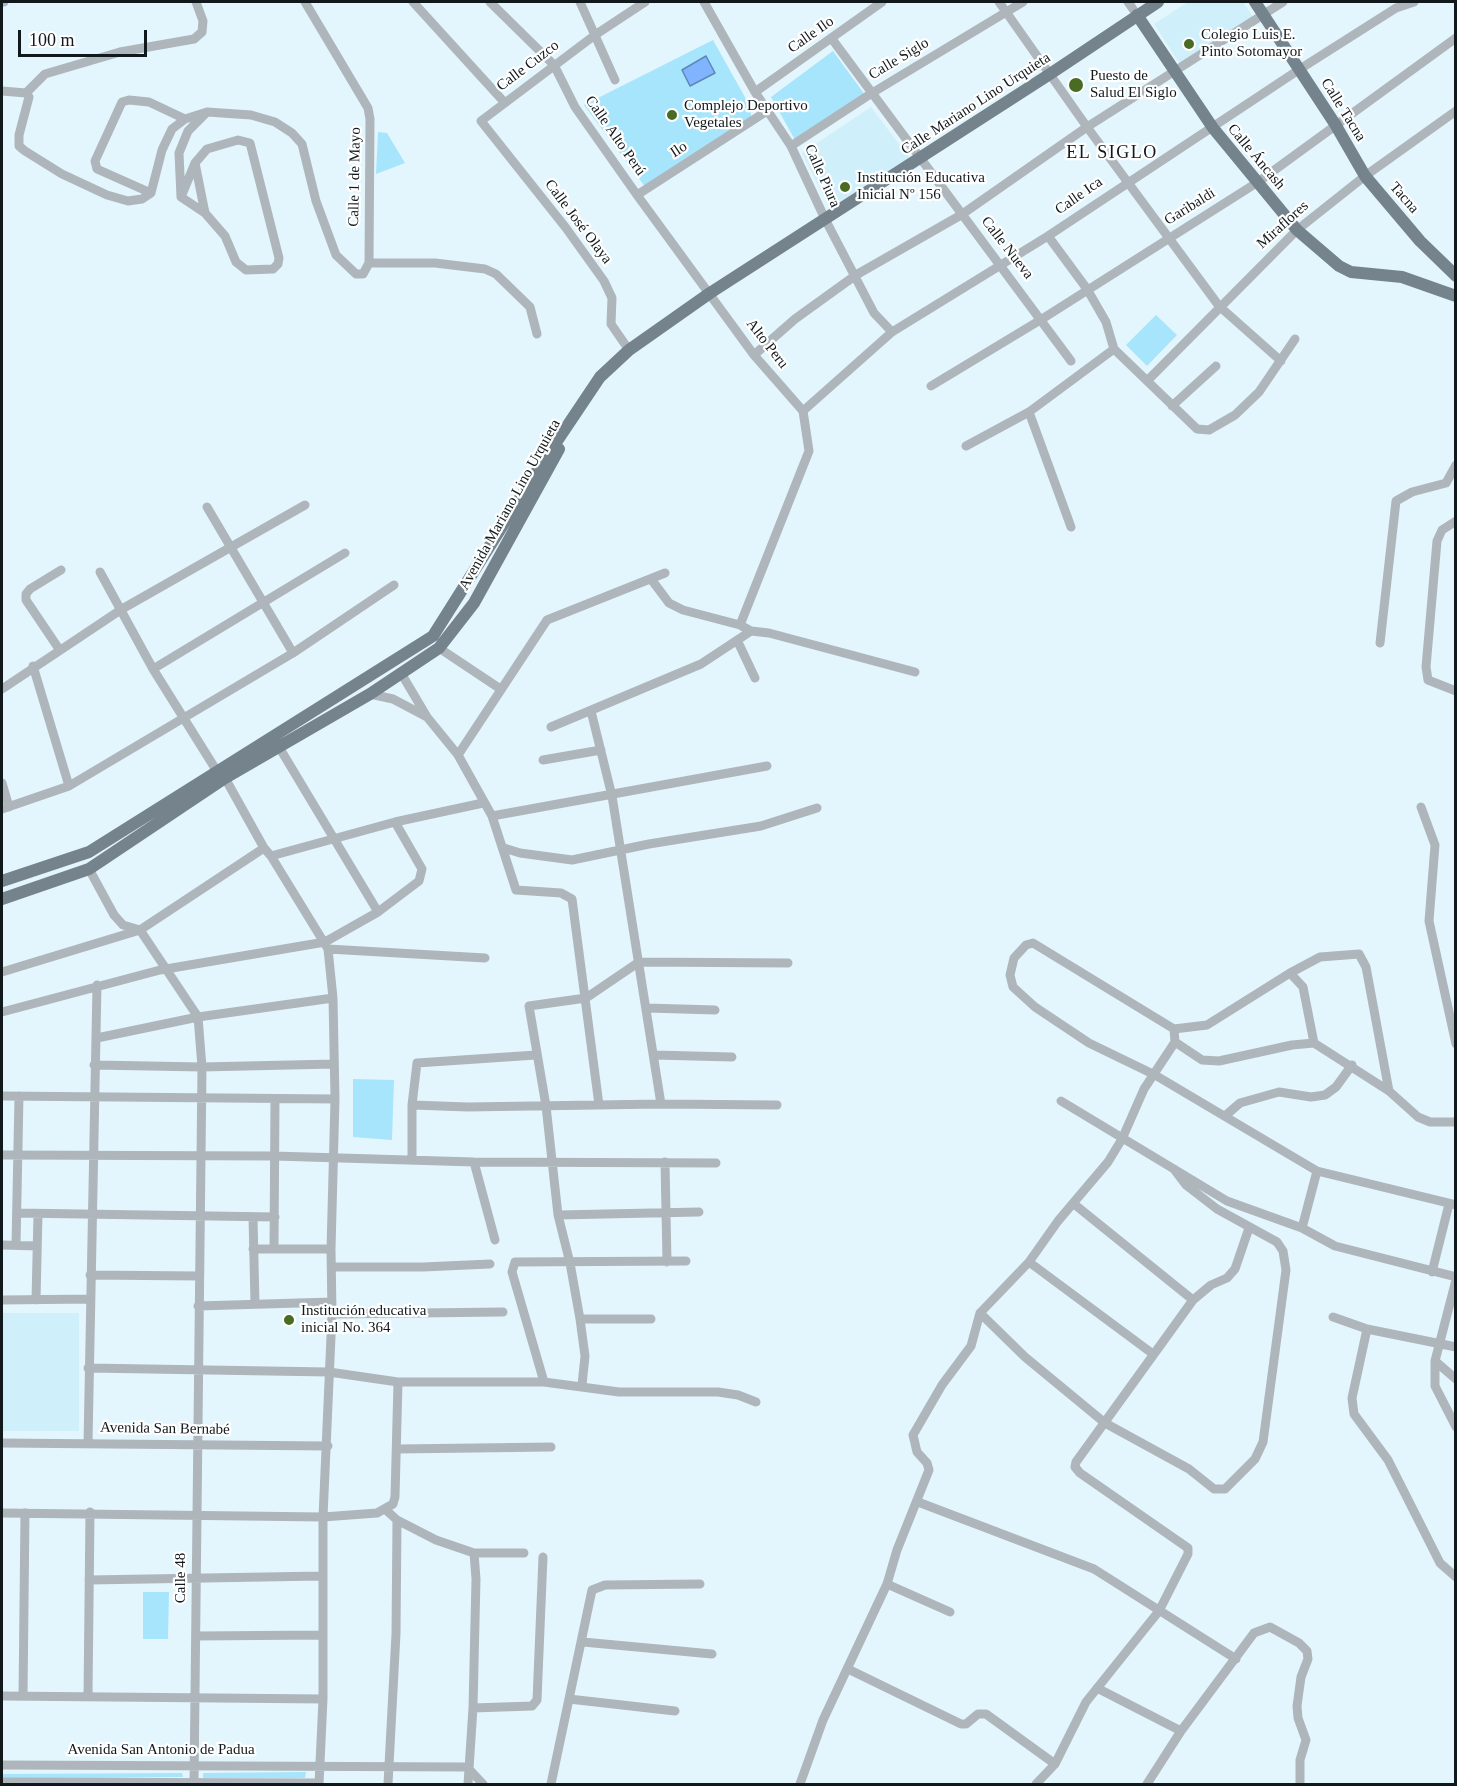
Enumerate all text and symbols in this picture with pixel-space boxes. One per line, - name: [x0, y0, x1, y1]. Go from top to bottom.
- street label: Calle Ilo: [785, 13, 837, 57]
- scale bar: [21, 18, 150, 56]
- place label: Colegio Luis E. Pinto Sotomayor: [1201, 26, 1302, 61]
- text: 100 m: [29, 30, 75, 50]
- street label: Calle Siglo: [866, 34, 932, 84]
- street label: Calle Cuzco: [493, 37, 563, 95]
- marker: Colegio Luis E. Pinto Sotomayor: [1182, 37, 1196, 51]
- street label: Calle Mariano Lino Urquieta: [898, 49, 1054, 159]
- place label: Puesto de Salud El Siglo: [1090, 67, 1177, 102]
- street label: Calle Tacna: [1317, 75, 1369, 145]
- marker: Puesto de Salud El Siglo: [1067, 76, 1085, 94]
- street label: Calle Alto Perú: [581, 93, 649, 179]
- place label: Complejo Deportivo Vegetales: [684, 97, 808, 132]
- marker: Complejo Deportivo Vegetales: [665, 108, 679, 122]
- street label: Calle Áncash: [1223, 120, 1289, 194]
- street label: Calle 1 de Mayo: [345, 127, 365, 227]
- street label: Ilo: [667, 138, 691, 162]
- street label: Calle Piura: [800, 142, 844, 210]
- district label: EL SIGLO: [1066, 142, 1158, 164]
- place label: Institución Educativa Inicial Nº 156: [857, 169, 985, 204]
- street label: Calle Ica: [1052, 173, 1106, 219]
- street label: Calle José Olaya: [540, 176, 616, 268]
- street label: Tacna: [1386, 179, 1422, 217]
- marker: Institución Educativa Inicial Nº 156: [838, 180, 852, 194]
- street label: Garibaldi: [1161, 184, 1219, 230]
- street label: Miraflores: [1253, 197, 1313, 253]
- street label: Calle Nueva: [977, 213, 1037, 283]
- street label: Alto Peru: [742, 316, 792, 372]
- street label: Avenida Mariano Lino Urquieta: [455, 416, 565, 594]
- place label: Institución educativa inicial No. 364: [301, 1302, 426, 1337]
- marker: Institución educativa inicial No. 364: [282, 1313, 296, 1327]
- street label: Avenida San Bernabé: [100, 1419, 230, 1439]
- street label: Calle 48: [172, 1553, 190, 1603]
- street label: Avenida San Antonio de Padua: [67, 1741, 255, 1759]

